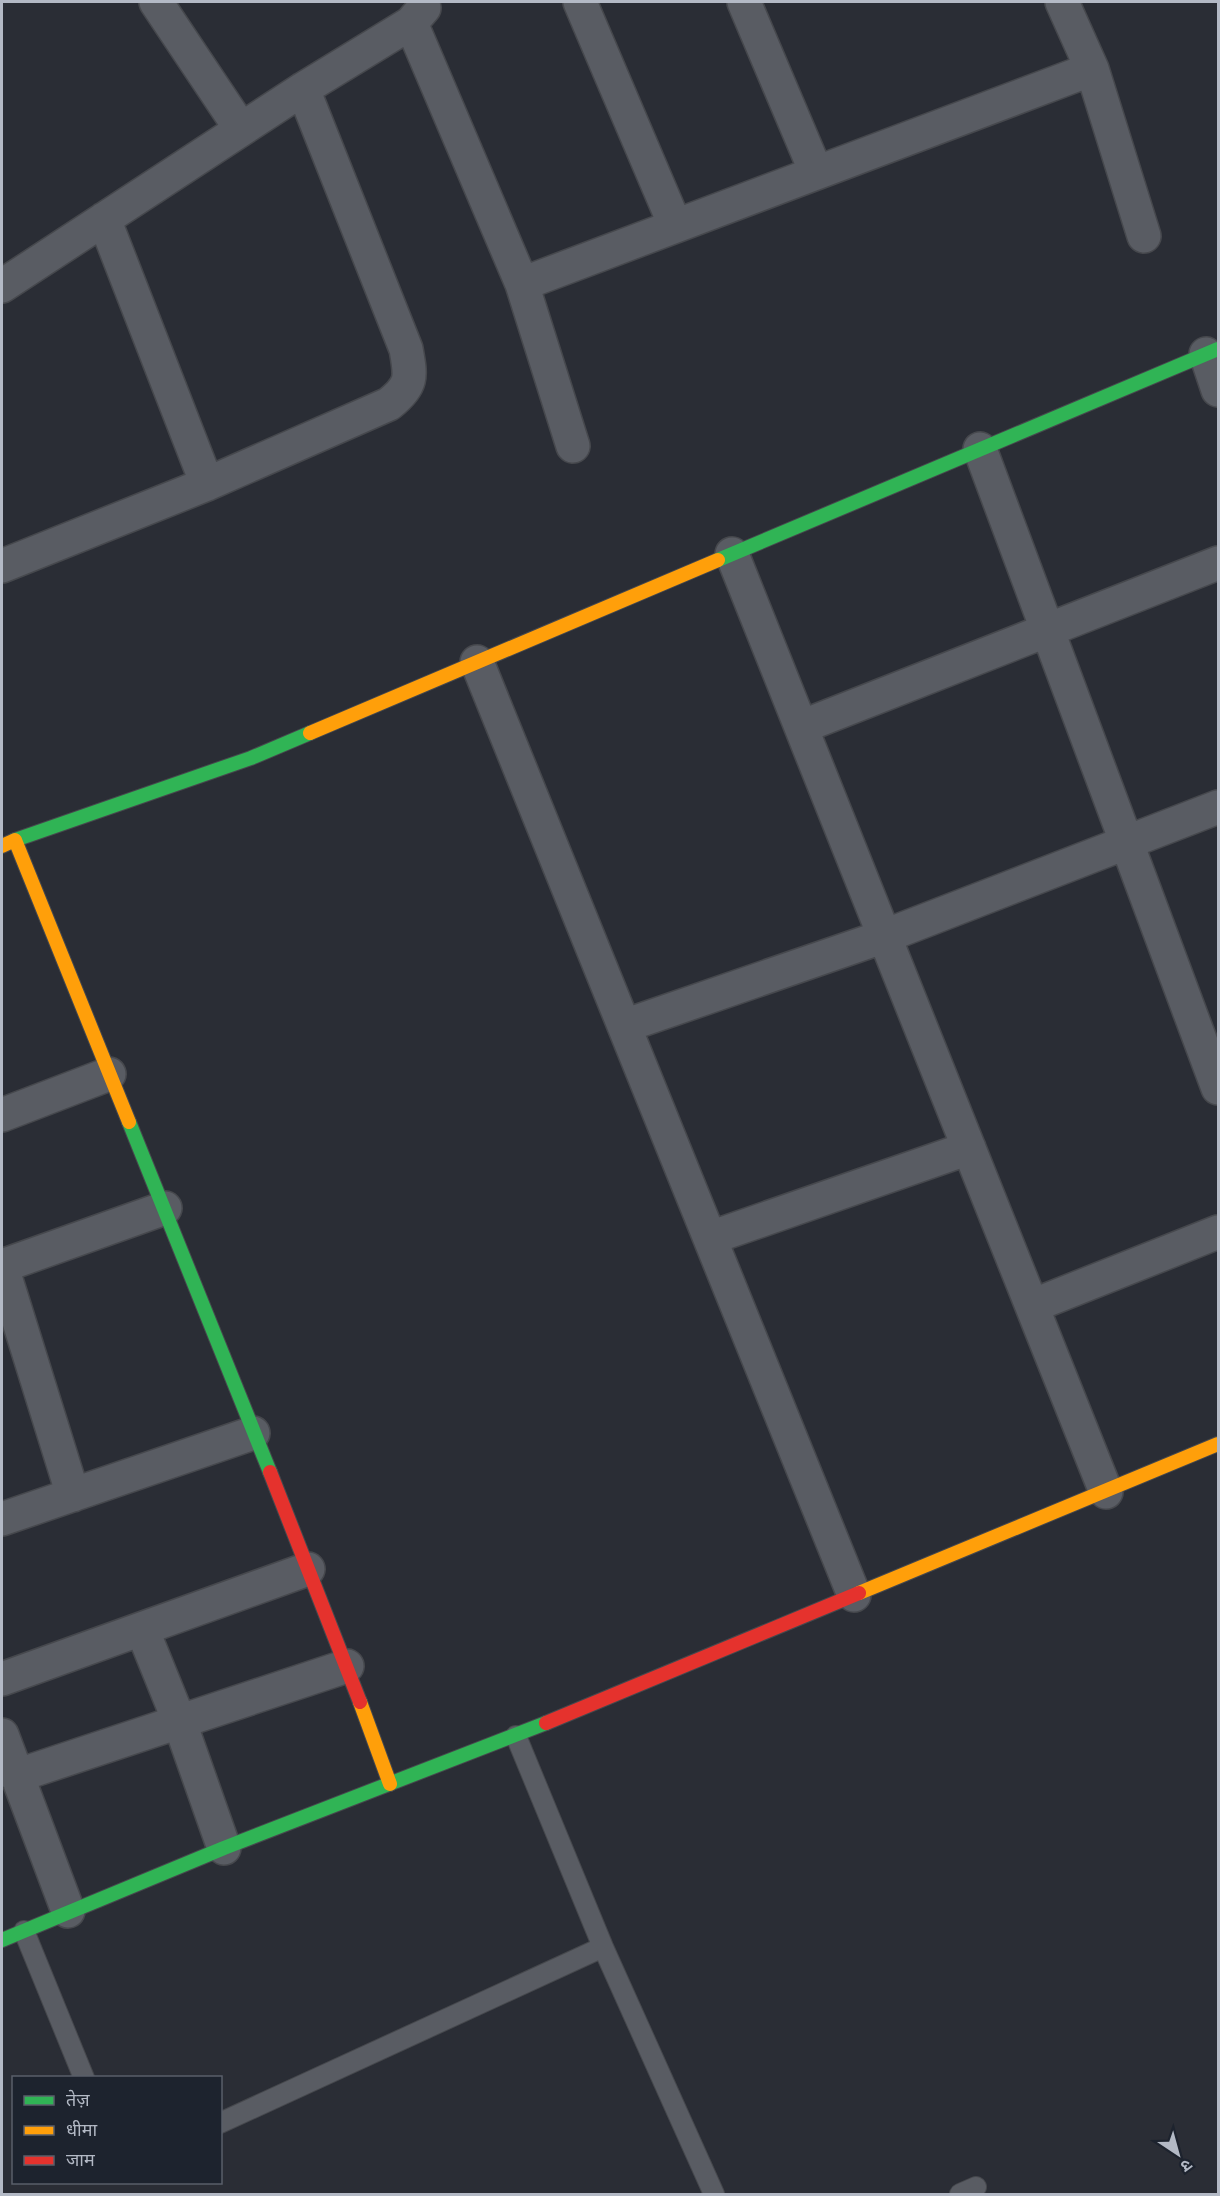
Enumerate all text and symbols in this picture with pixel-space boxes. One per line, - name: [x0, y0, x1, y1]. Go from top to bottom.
- legend: [12, 2076, 222, 2184]
- text: तेज़: [66, 2088, 90, 2111]
- text: धीमा: [66, 2118, 97, 2141]
- north arrow: [1148, 2124, 1208, 2184]
- text: जाम: [66, 2148, 96, 2171]
- text: उ: [1177, 2155, 1196, 2177]

